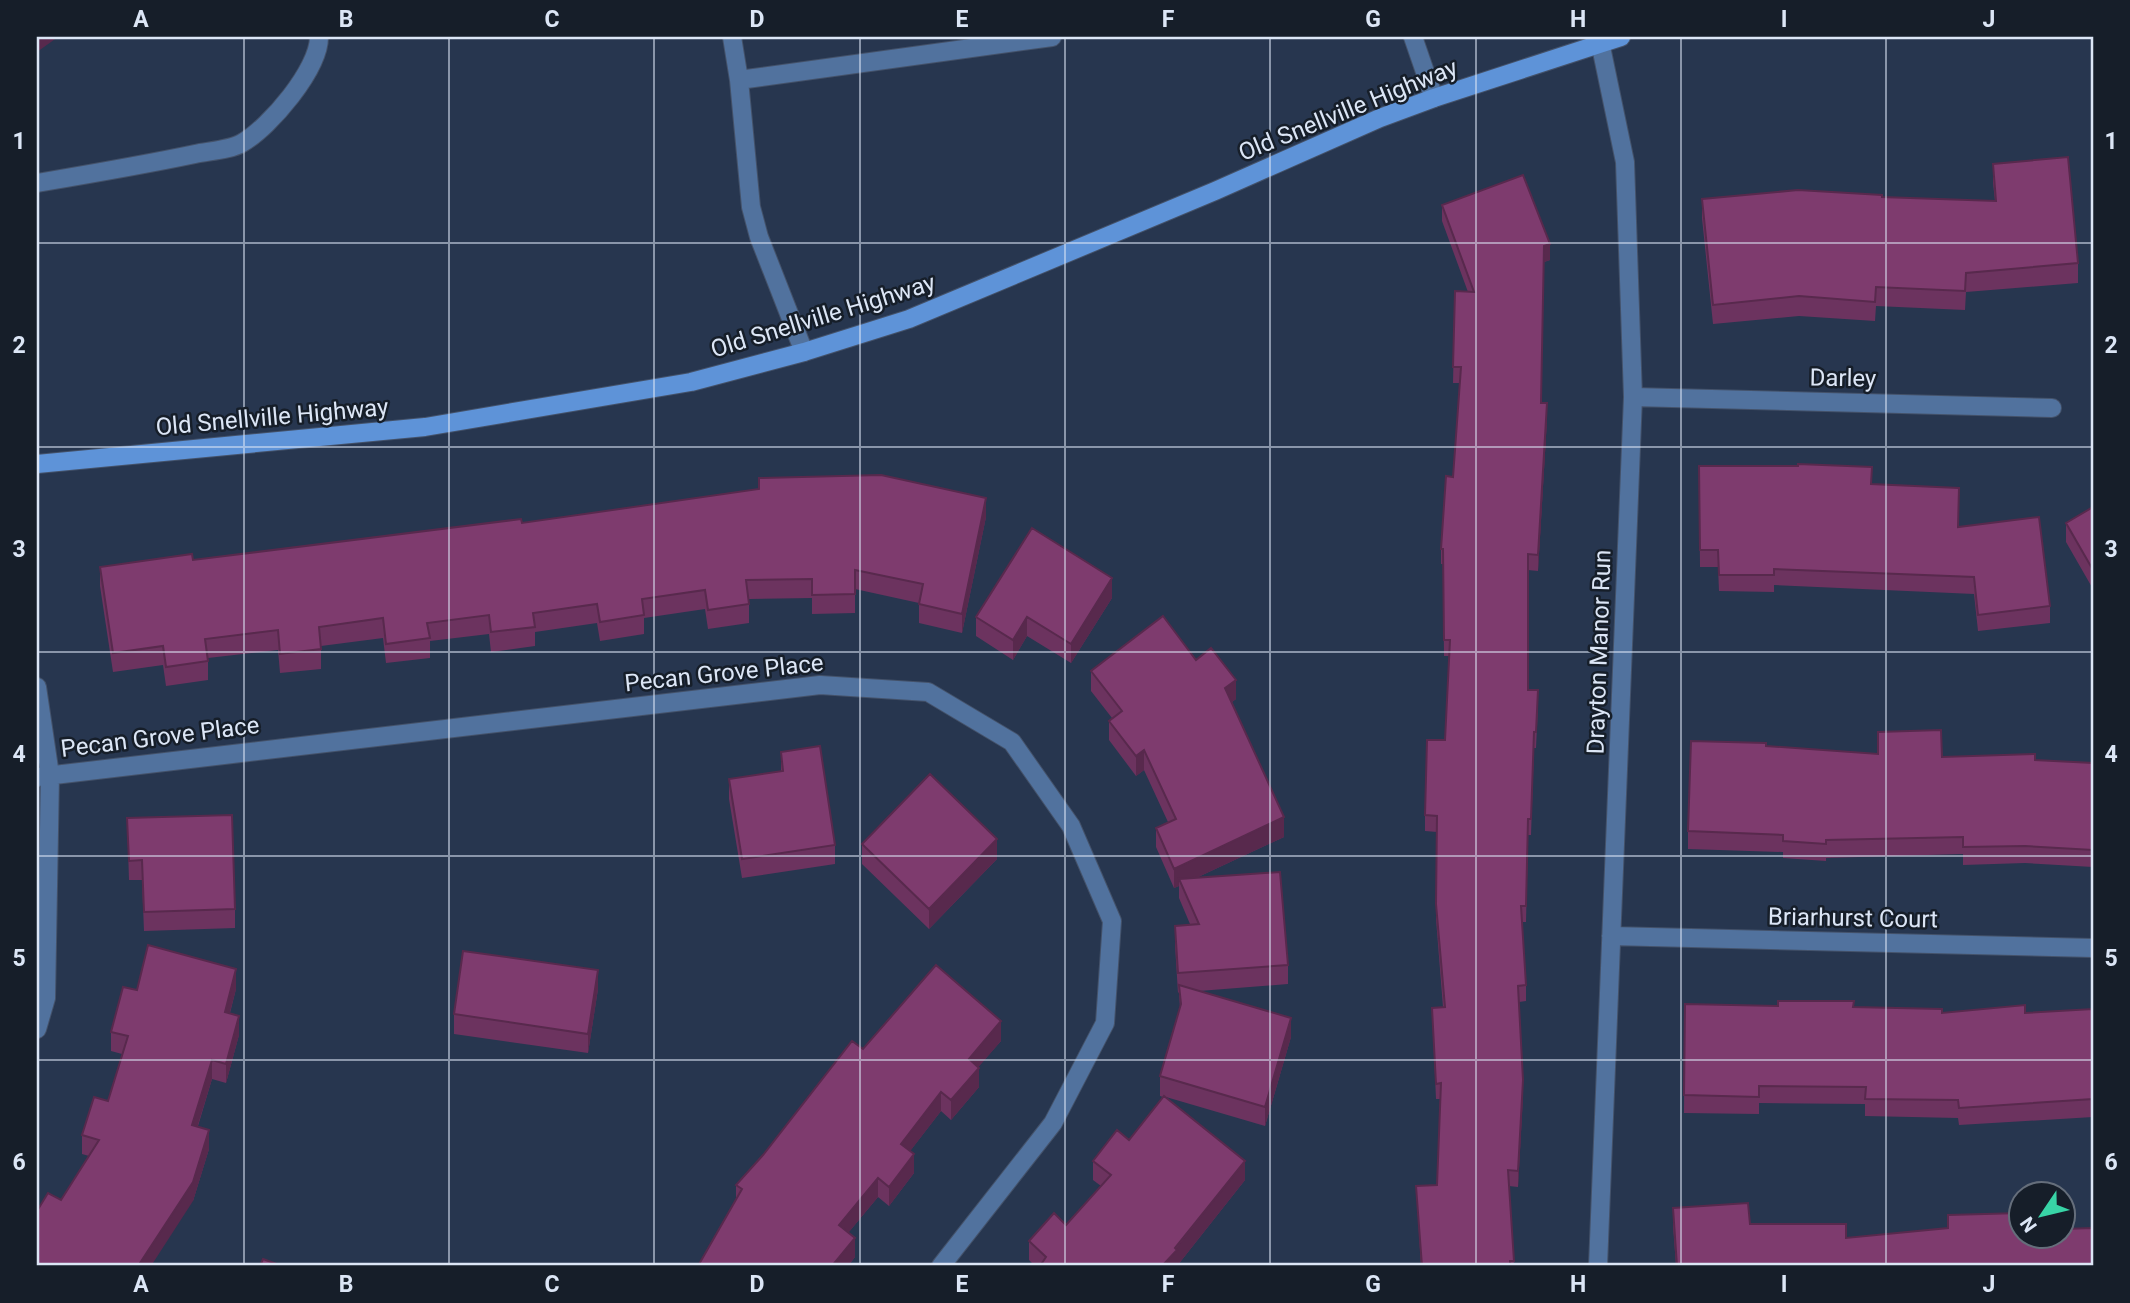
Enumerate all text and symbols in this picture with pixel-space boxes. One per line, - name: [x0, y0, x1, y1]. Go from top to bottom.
- text: A: [133, 6, 149, 33]
- text: B: [339, 6, 353, 33]
- text: C: [544, 6, 560, 33]
- text: D: [750, 6, 764, 33]
- text: E: [956, 6, 969, 33]
- text: F: [1162, 6, 1175, 33]
- text: G: [1365, 6, 1381, 33]
- text: H: [1570, 6, 1586, 33]
- text: I: [1781, 6, 1787, 33]
- text: J: [1983, 6, 1995, 33]
- street label: Old Snellville Highway: [1235, 53, 1462, 167]
- text: 1: [12, 128, 26, 155]
- text: 1: [2104, 128, 2118, 155]
- street label: Old Snellville Highway: [707, 268, 939, 364]
- text: 2: [12, 332, 26, 359]
- text: 2: [2104, 332, 2118, 359]
- street label: Darley: [1809, 363, 1877, 393]
- street label: Old Snellville Highway: [154, 393, 390, 441]
- text: 3: [12, 536, 26, 563]
- text: 3: [2104, 536, 2118, 563]
- street label: Drayton Manor Run: [1581, 549, 1617, 755]
- street label: Pecan Grove Place: [623, 649, 825, 697]
- street label: Pecan Grove Place: [59, 711, 261, 763]
- text: 4: [12, 741, 26, 768]
- text: 4: [2104, 741, 2118, 768]
- street label: Briarhurst Court: [1768, 903, 1938, 933]
- text: 5: [12, 945, 26, 972]
- text: 5: [2104, 945, 2118, 972]
- text: 6: [12, 1149, 26, 1176]
- text: 6: [2104, 1149, 2118, 1176]
- north arrow: [2008, 1180, 2078, 1250]
- text: N: [2015, 1212, 2042, 1237]
- text: A: [133, 1271, 149, 1298]
- text: B: [339, 1271, 353, 1298]
- text: C: [544, 1271, 560, 1298]
- text: D: [750, 1271, 764, 1298]
- text: E: [956, 1271, 969, 1298]
- text: F: [1162, 1271, 1175, 1298]
- text: G: [1365, 1271, 1381, 1298]
- text: H: [1570, 1271, 1586, 1298]
- text: I: [1781, 1271, 1787, 1298]
- text: J: [1983, 1271, 1995, 1298]

